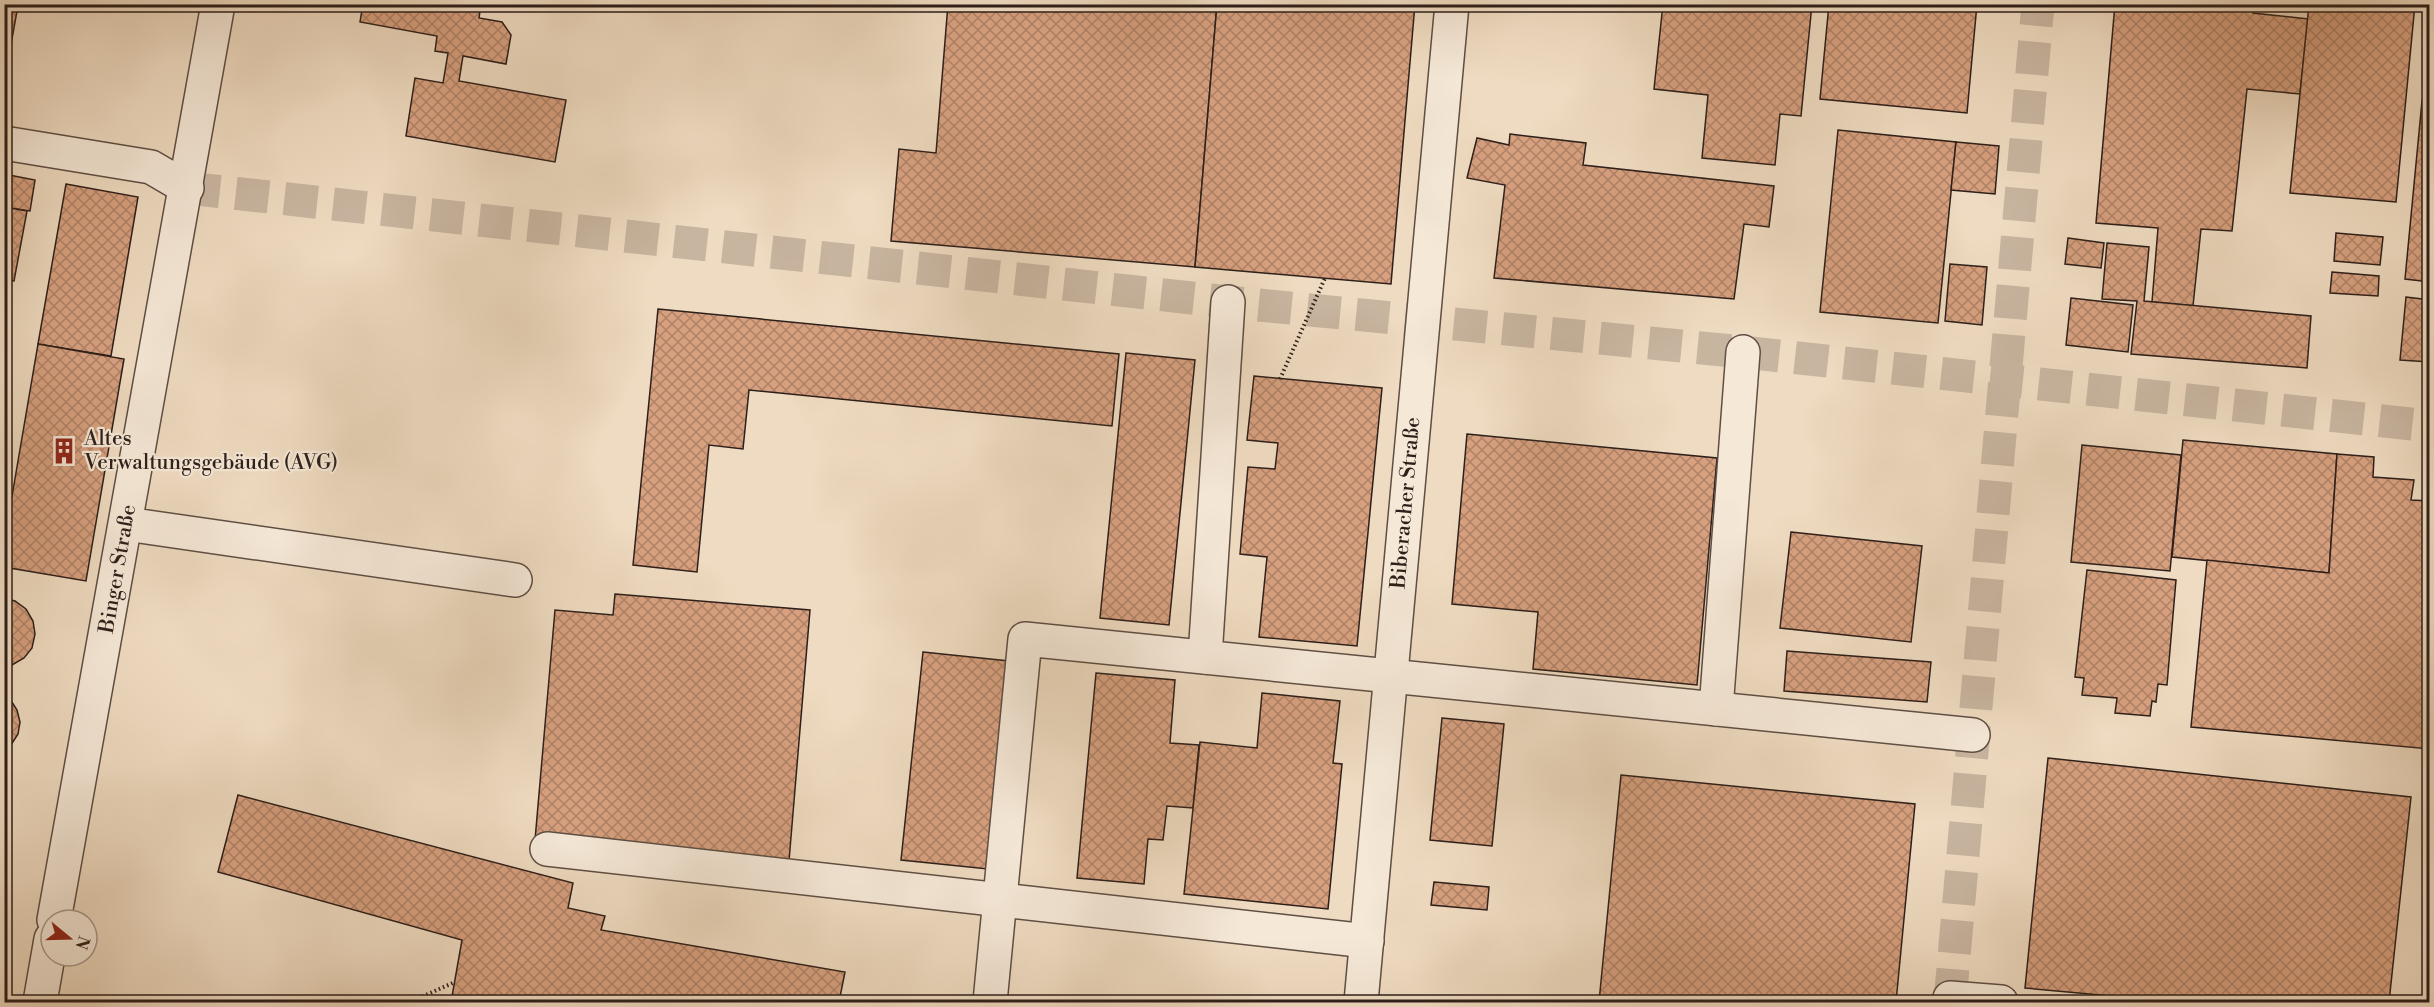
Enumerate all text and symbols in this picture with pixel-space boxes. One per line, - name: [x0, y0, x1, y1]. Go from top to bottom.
- street label: Biberacher Straße: [1385, 416, 1426, 591]
- place label: Altes Verwaltungsgebäude (AVG): [83, 426, 338, 476]
- building icon: Altes Verwaltungsgebäude (AVG): [49, 436, 79, 466]
- street label: Binger Straße: [94, 503, 142, 636]
- north arrow: [39, 908, 99, 968]
- text: N: [71, 933, 94, 952]

